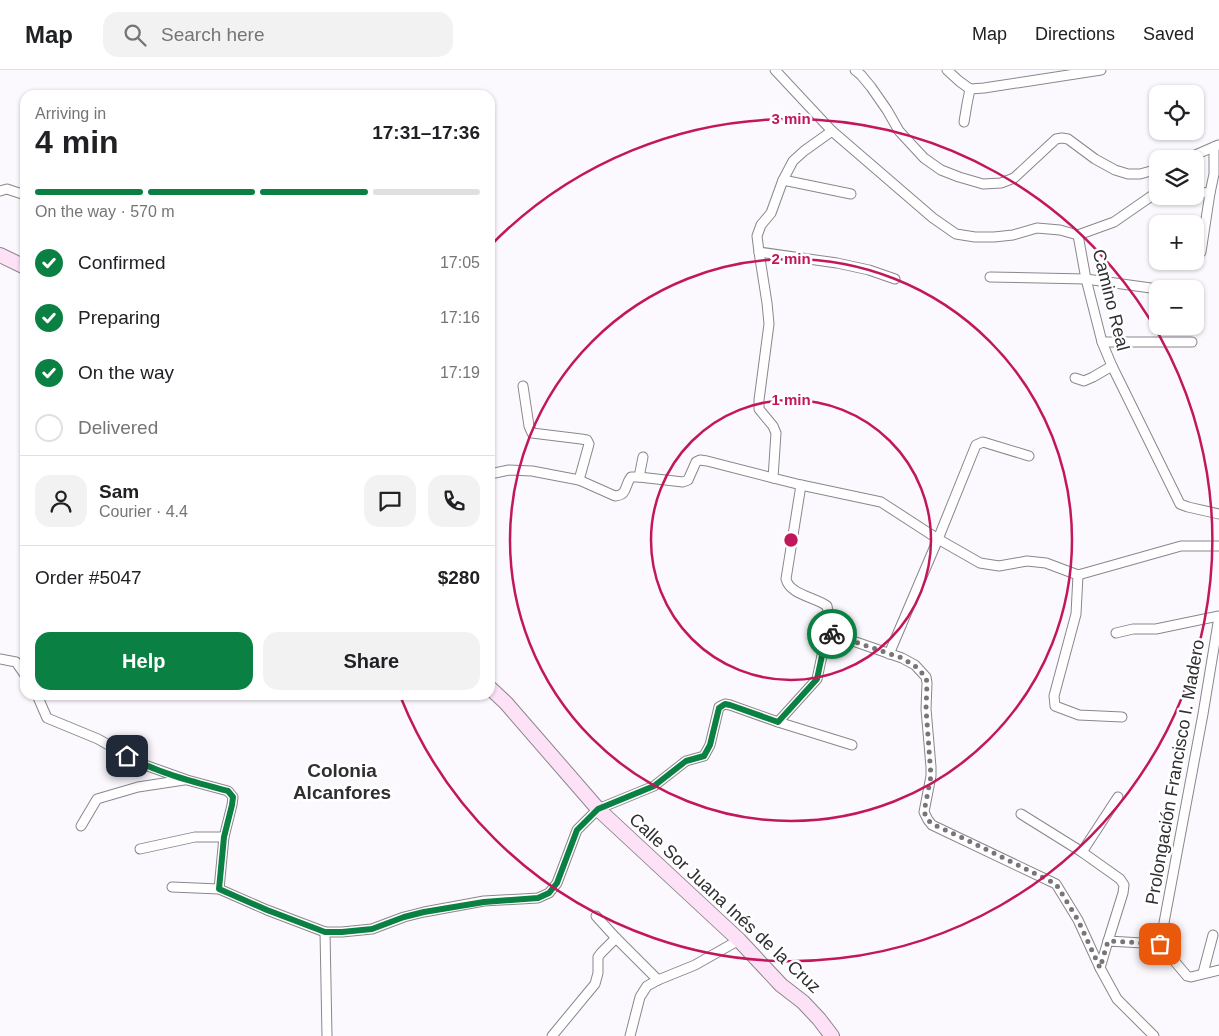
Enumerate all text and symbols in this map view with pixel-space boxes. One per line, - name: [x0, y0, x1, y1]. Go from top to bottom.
- search box: [103, 12, 453, 57]
- text: Map: [25, 21, 73, 48]
- icon: search: [121, 21, 149, 49]
- text: Search here: [161, 24, 265, 45]
- text: Map: [972, 24, 1007, 44]
- text: Directions: [1035, 24, 1115, 44]
- text: Saved: [1143, 24, 1194, 44]
- map controls: [1149, 85, 1204, 335]
- button: locate: [1149, 85, 1204, 140]
- text: Arriving in: [35, 105, 106, 122]
- text: 3 min: [771, 110, 811, 127]
- text: 17:31–17:36: [372, 122, 480, 143]
- text: 4 min: [35, 124, 119, 160]
- button: layers: [1149, 150, 1204, 205]
- text: On the way · 570 m: [35, 203, 175, 220]
- button: +: [1149, 215, 1204, 270]
- street label: Camino Real: [1089, 247, 1133, 353]
- icon: check: [35, 249, 63, 277]
- text: 2 min: [771, 250, 811, 267]
- text: Confirmed: [78, 252, 166, 273]
- text: 17:05: [440, 254, 480, 271]
- button: −: [1149, 280, 1204, 335]
- icon: check: [35, 304, 63, 332]
- text: Preparing: [78, 307, 160, 328]
- text: 17:16: [440, 309, 480, 326]
- icon: check: [35, 359, 63, 387]
- text: On the way: [78, 362, 174, 383]
- text: 17:19: [440, 364, 480, 381]
- text: 1 min: [771, 391, 811, 408]
- text: Delivered: [78, 417, 158, 438]
- button: person: [35, 475, 87, 527]
- button: chat: [364, 475, 416, 527]
- button: phone: [428, 475, 480, 527]
- text: Sam: [99, 481, 139, 502]
- text: Courier · 4.4: [99, 503, 188, 520]
- centre of rings: [782, 531, 800, 549]
- text: Order #5047: [35, 567, 142, 588]
- text: $280: [438, 567, 480, 588]
- courier: [807, 609, 857, 659]
- icon: bike: [818, 620, 846, 648]
- button: Help: [35, 632, 253, 690]
- button: Share: [263, 632, 480, 690]
- street label: Prolongación Francisco I. Madero: [1142, 638, 1208, 906]
- pin: [106, 735, 148, 777]
- icon: home: [113, 742, 141, 770]
- district label: Colonia Alcanfores: [293, 760, 391, 803]
- street label: Calle Sor Juana Inés de la Cruz: [625, 809, 825, 997]
- pin: [1139, 923, 1181, 965]
- icon: bag: [1146, 930, 1174, 958]

